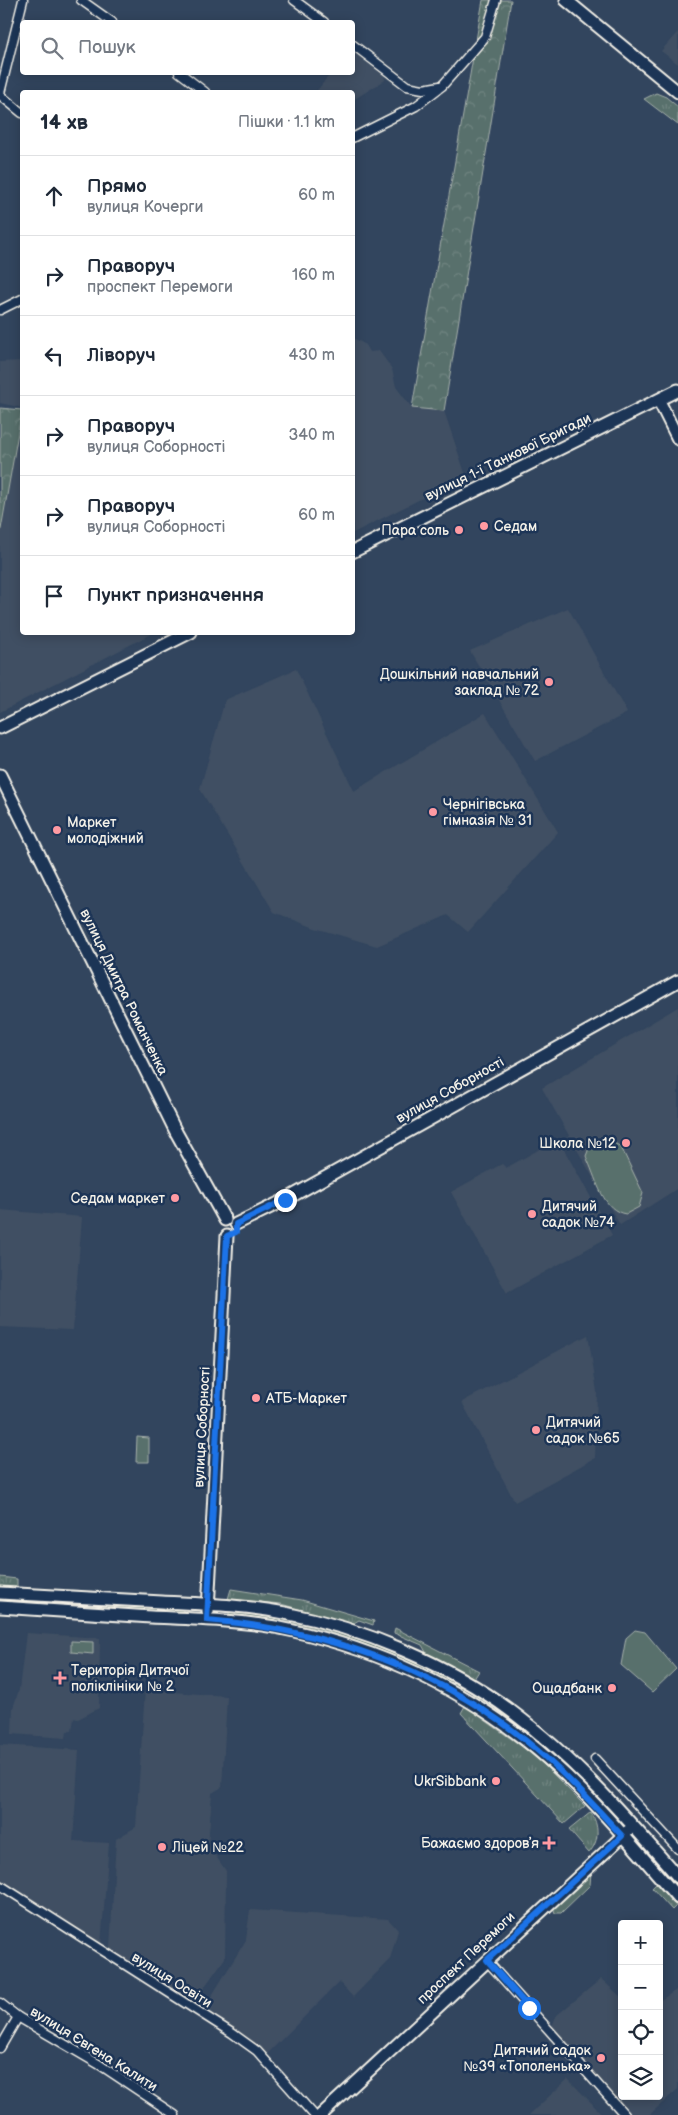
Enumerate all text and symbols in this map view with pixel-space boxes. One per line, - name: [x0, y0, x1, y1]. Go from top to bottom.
- search box: [20, 20, 355, 75]
- icon: search: [38, 34, 66, 62]
- text: Пошук: [78, 36, 136, 59]
- text: 14 хв: [40, 110, 88, 135]
- text: Пішки · 1.1 km: [238, 113, 335, 132]
- text: Прямо: [87, 175, 147, 198]
- icon: ahead: [40, 182, 68, 210]
- text: 60 m: [298, 186, 335, 205]
- text: вулиця Кочерги: [87, 198, 203, 217]
- text: Праворуч: [87, 255, 175, 278]
- icon: right: [40, 262, 68, 290]
- text: 160 m: [292, 266, 335, 285]
- text: проспект Перемоги: [87, 278, 233, 297]
- icon: left: [40, 342, 68, 370]
- text: Ліворуч: [87, 344, 156, 367]
- text: 430 m: [288, 346, 335, 365]
- street label: вулиця 1-ї Танкової Бригади: [422, 409, 594, 505]
- text: Праворуч: [87, 415, 175, 438]
- icon: right: [40, 422, 68, 450]
- text: 340 m: [288, 426, 335, 445]
- text: вулиця Соборності: [87, 438, 225, 457]
- text: Праворуч: [87, 495, 175, 518]
- icon: right: [40, 502, 68, 530]
- text: 60 m: [298, 506, 335, 525]
- text: вулиця Соборності: [87, 518, 225, 537]
- place label: Седам: [494, 518, 537, 535]
- marker: Седам: [478, 520, 490, 532]
- place label: Пара соль: [381, 522, 449, 539]
- marker: Пара соль: [453, 524, 465, 536]
- icon: arrive: [40, 582, 68, 610]
- text: Пункт призначення: [87, 584, 264, 607]
- place label: Дошкільний навчальний заклад № 72: [380, 666, 540, 699]
- marker: Дошкільний навчальний заклад № 72: [543, 676, 555, 688]
- place label: Чернігівська гімназія № 31: [443, 796, 532, 829]
- marker: Чернігівська гімназія № 31: [427, 806, 439, 818]
- place label: Маркет молодіжний: [67, 814, 144, 847]
- marker: Маркет молодіжний: [51, 824, 63, 836]
- street label: вулиця Дмитра Романченка: [76, 906, 172, 1079]
- street label: вулиця Соборності: [393, 1053, 507, 1127]
- place label: Школа №12: [539, 1135, 617, 1152]
- marker: Школа №12: [620, 1137, 632, 1149]
- route end: [274, 1189, 297, 1212]
- place label: Седам маркет: [71, 1190, 165, 1207]
- marker: Седам маркет: [169, 1192, 181, 1204]
- place label: Дитячий садок №74: [542, 1198, 615, 1231]
- marker: Дитячий садок №74: [526, 1208, 538, 1220]
- street label: вулиця Соборності: [190, 1366, 214, 1488]
- place label: АТБ-Маркет: [265, 1390, 348, 1407]
- marker: АТБ-Маркет: [250, 1392, 262, 1404]
- place label: Дитячий садок №65: [546, 1414, 620, 1447]
- marker: Дитячий садок №65: [530, 1424, 542, 1436]
- place label: Територія Дитячої поліклініки № 2: [71, 1662, 190, 1695]
- marker: Територія Дитячої поліклініки № 2: [53, 1671, 67, 1685]
- place label: Ощадбанк: [532, 1680, 603, 1697]
- marker: Ощадбанк: [606, 1682, 618, 1694]
- place label: UkrSibbank: [414, 1773, 486, 1790]
- marker: UkrSibbank: [490, 1775, 502, 1787]
- place label: Бажаємо здоровʼя: [421, 1835, 539, 1852]
- marker: Бажаємо здоровʼя: [543, 1837, 555, 1849]
- place label: Ліцей №22: [171, 1839, 244, 1856]
- marker: Ліцей №22: [156, 1841, 168, 1853]
- street label: проспект Перемоги: [414, 1908, 518, 2008]
- map controls: [618, 1920, 663, 2100]
- button: +: [618, 1920, 663, 1965]
- street label: вулиця Освіти: [129, 1949, 215, 2011]
- button: −: [618, 1965, 663, 2010]
- route start: [518, 1997, 541, 2020]
- street label: вулиця Євгена Калити: [27, 2003, 161, 2095]
- button: locate: [618, 2010, 663, 2055]
- place label: Дитячий садок №39 «Тополенька»: [464, 2042, 592, 2075]
- marker: Дитячий садок №39 «Тополенька»: [595, 2052, 607, 2064]
- button: layers: [618, 2055, 663, 2100]

